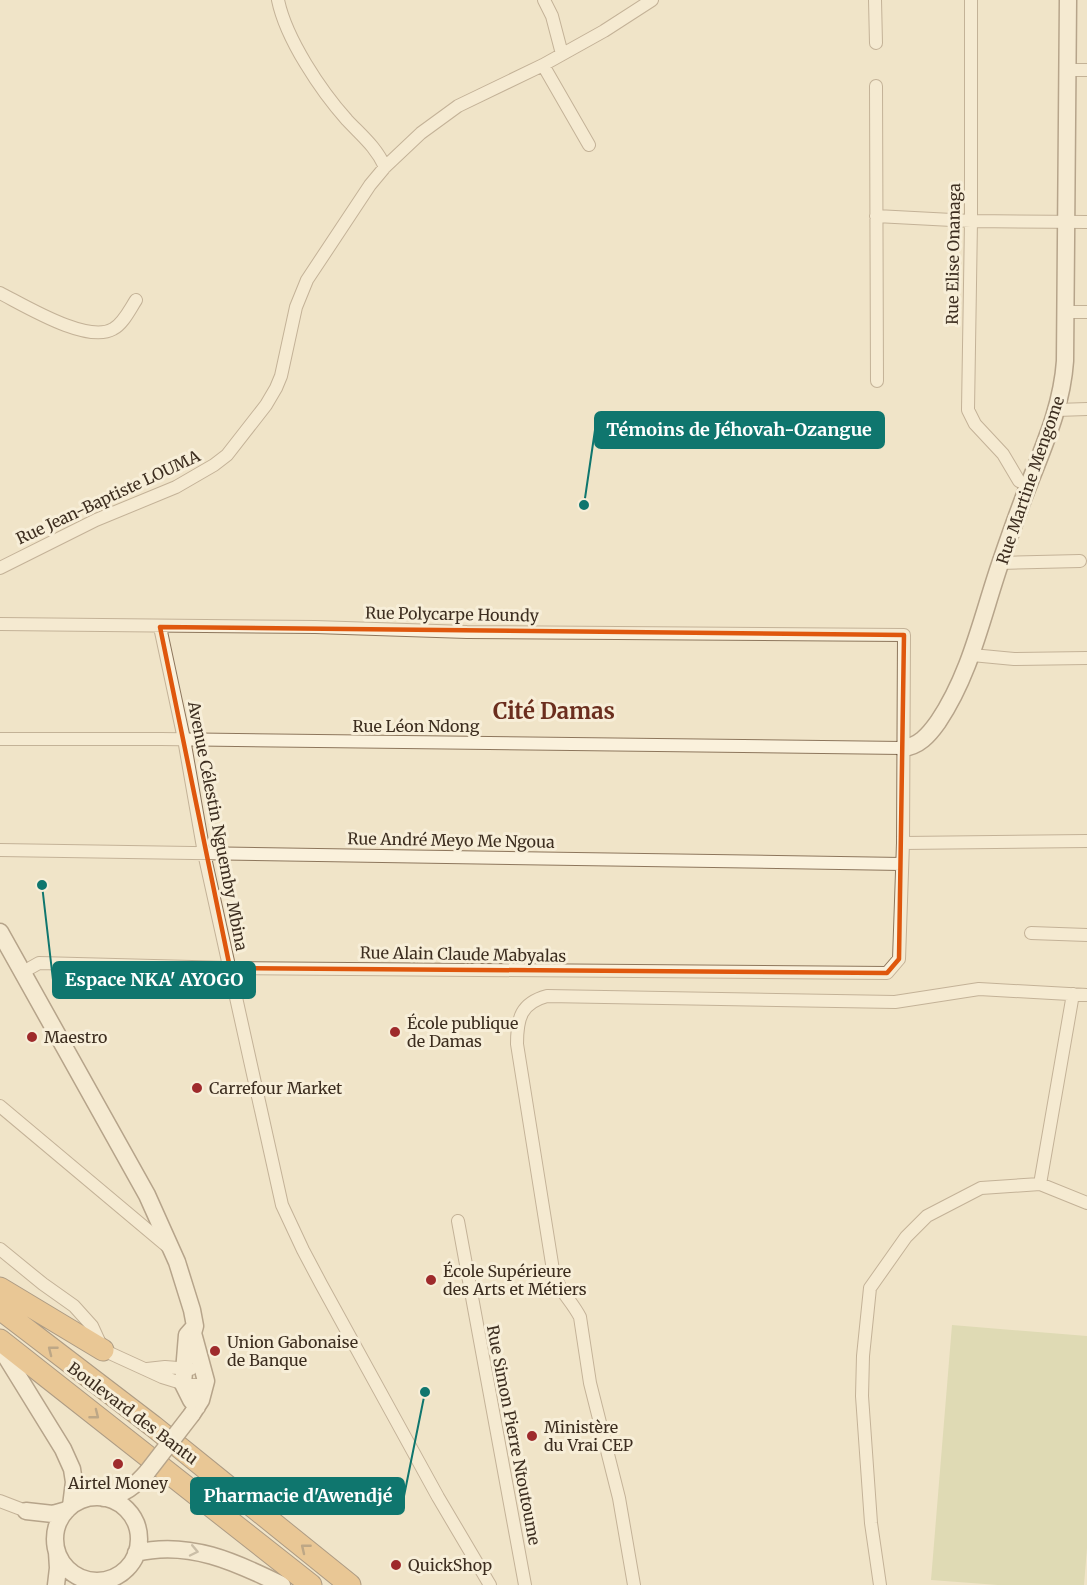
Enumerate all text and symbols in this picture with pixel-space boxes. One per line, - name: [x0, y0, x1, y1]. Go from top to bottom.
- street label: Rue Elise Onanaga: [942, 183, 964, 325]
- street label: Rue Martine Mengome: [992, 393, 1068, 567]
- callout: Témoins de Jéhovah-Ozangue: [595, 412, 884, 448]
- text: Témoins de Jéhovah-Ozangue: [606, 418, 872, 441]
- street label: Rue Jean-Baptiste LOUMA: [13, 445, 204, 548]
- street label: Rue Polycarpe Houndy: [365, 602, 540, 626]
- district label: Cité Damas: [493, 697, 615, 725]
- street label: Avenue Célestin Nguemby Mbina: [184, 699, 252, 953]
- street label: Rue Léon Ndong: [353, 716, 480, 736]
- street label: Rue André Meyo Me Ngoua: [347, 828, 555, 852]
- street label: Rue Alain Claude Mabyalas: [360, 942, 567, 966]
- callout: Espace NKA' AYOGO: [53, 962, 255, 998]
- text: Espace NKA' AYOGO: [65, 968, 243, 991]
- place label: École publique de Damas: [407, 1013, 518, 1051]
- marker: École publique de Damas: [388, 1025, 402, 1039]
- place label: Maestro: [44, 1027, 107, 1047]
- marker: Maestro: [25, 1030, 39, 1044]
- place label: Carrefour Market: [209, 1078, 343, 1098]
- marker: Carrefour Market: [190, 1081, 204, 1095]
- place label: École Supérieure des Arts et Métiers: [443, 1261, 587, 1299]
- marker: École Supérieure des Arts et Métiers: [424, 1273, 438, 1287]
- street label: Rue Simon Pierre Ntoutoume: [483, 1323, 545, 1547]
- place label: Union Gabonaise de Banque: [227, 1332, 358, 1370]
- marker: Union Gabonaise de Banque: [208, 1344, 222, 1358]
- one-way arrow: [48, 1347, 59, 1358]
- street label: Boulevard des Bantu: [64, 1358, 202, 1468]
- one-way arrow: [89, 1408, 100, 1419]
- place label: Ministère du Vrai CEP: [544, 1417, 633, 1455]
- marker: Ministère du Vrai CEP: [525, 1429, 539, 1443]
- marker: Airtel Money: [111, 1457, 125, 1471]
- place label: Airtel Money: [67, 1473, 169, 1493]
- callout: Pharmacie d'Awendjé: [191, 1478, 404, 1514]
- text: Pharmacie d'Awendjé: [203, 1484, 393, 1507]
- one-way arrow: [189, 1544, 199, 1557]
- one-way arrow: [301, 1544, 312, 1555]
- place label: QuickShop: [408, 1555, 492, 1575]
- marker: QuickShop: [389, 1558, 403, 1572]

